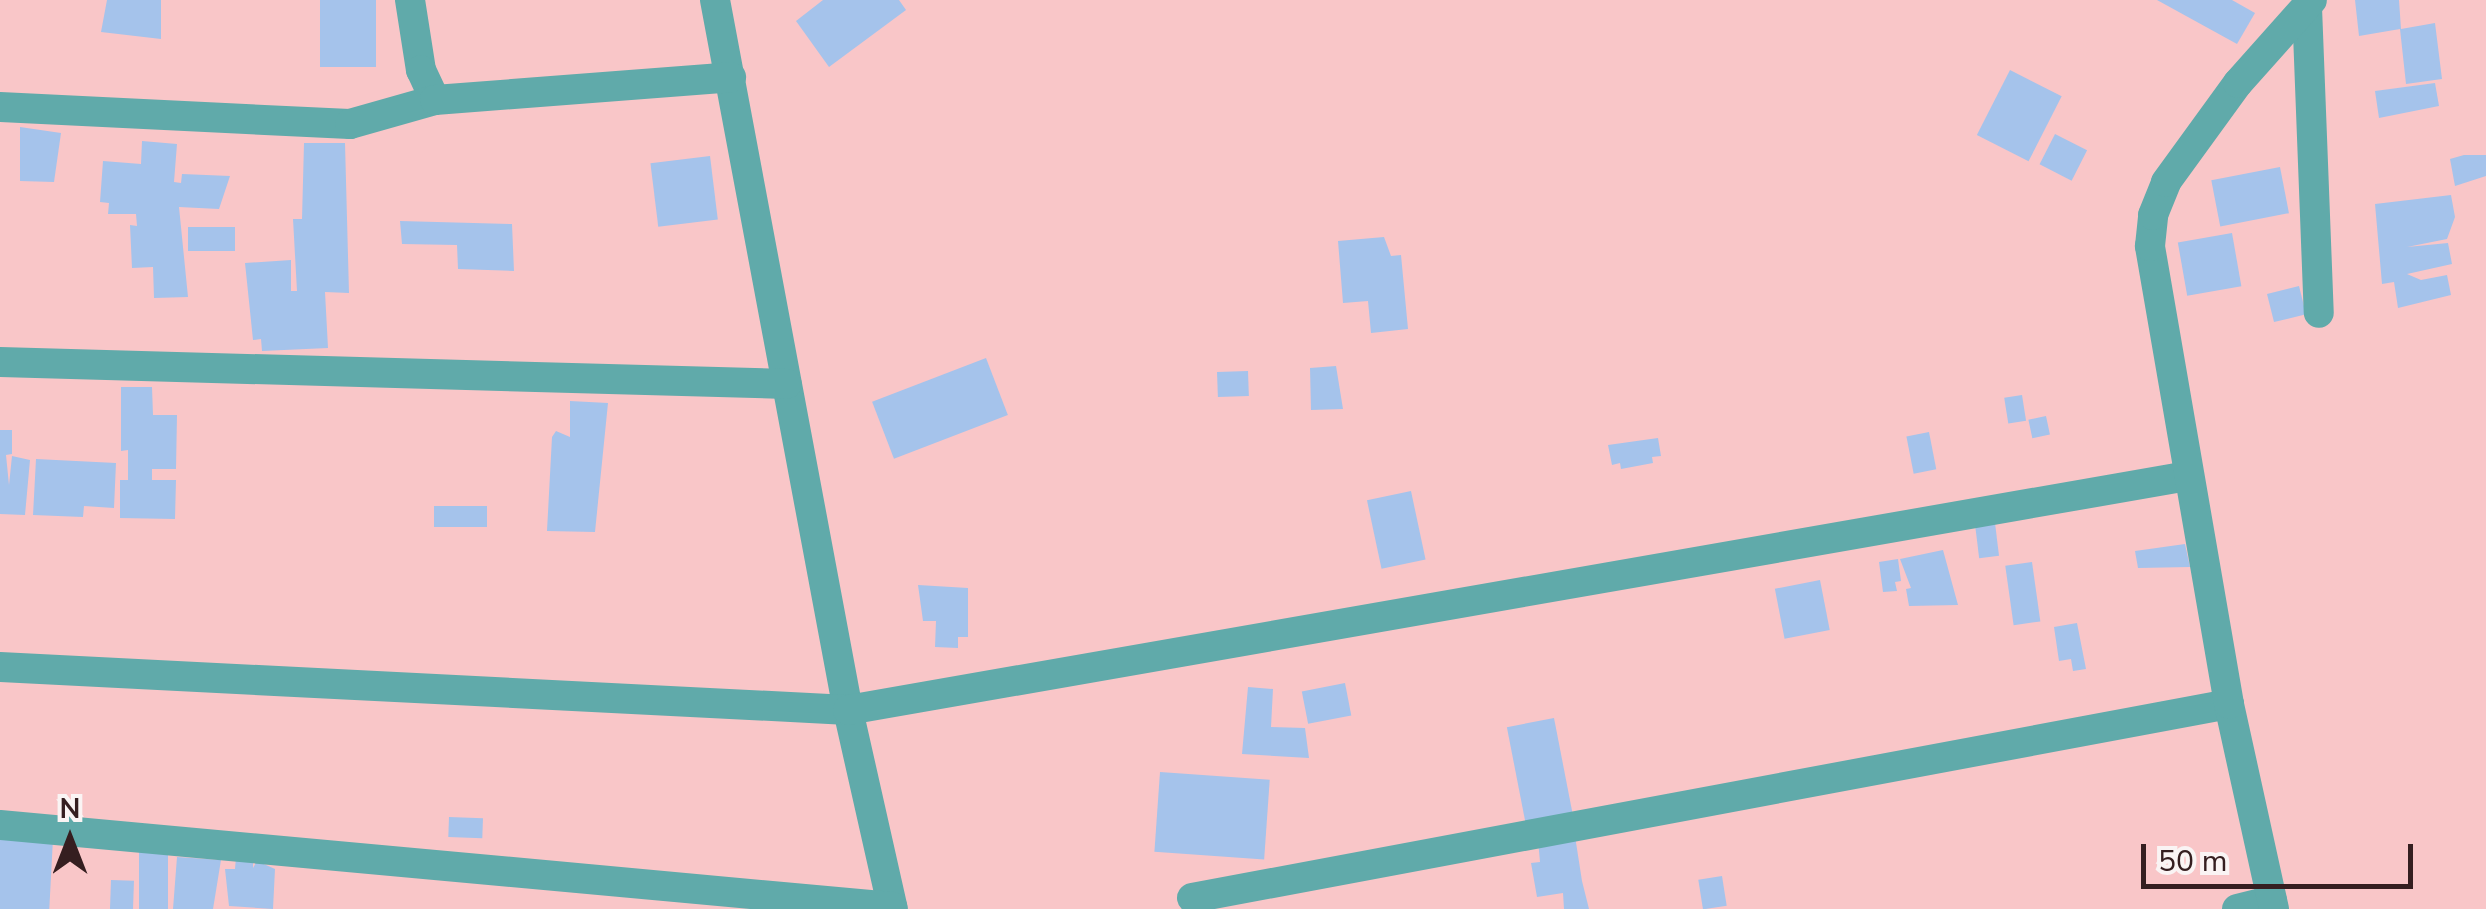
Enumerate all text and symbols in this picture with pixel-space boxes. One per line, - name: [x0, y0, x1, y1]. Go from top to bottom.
- north arrow: [20, 789, 120, 889]
- text: N: [60, 790, 80, 828]
- scale bar: [2146, 824, 2418, 886]
- text: 50 m: [2158, 841, 2227, 882]

